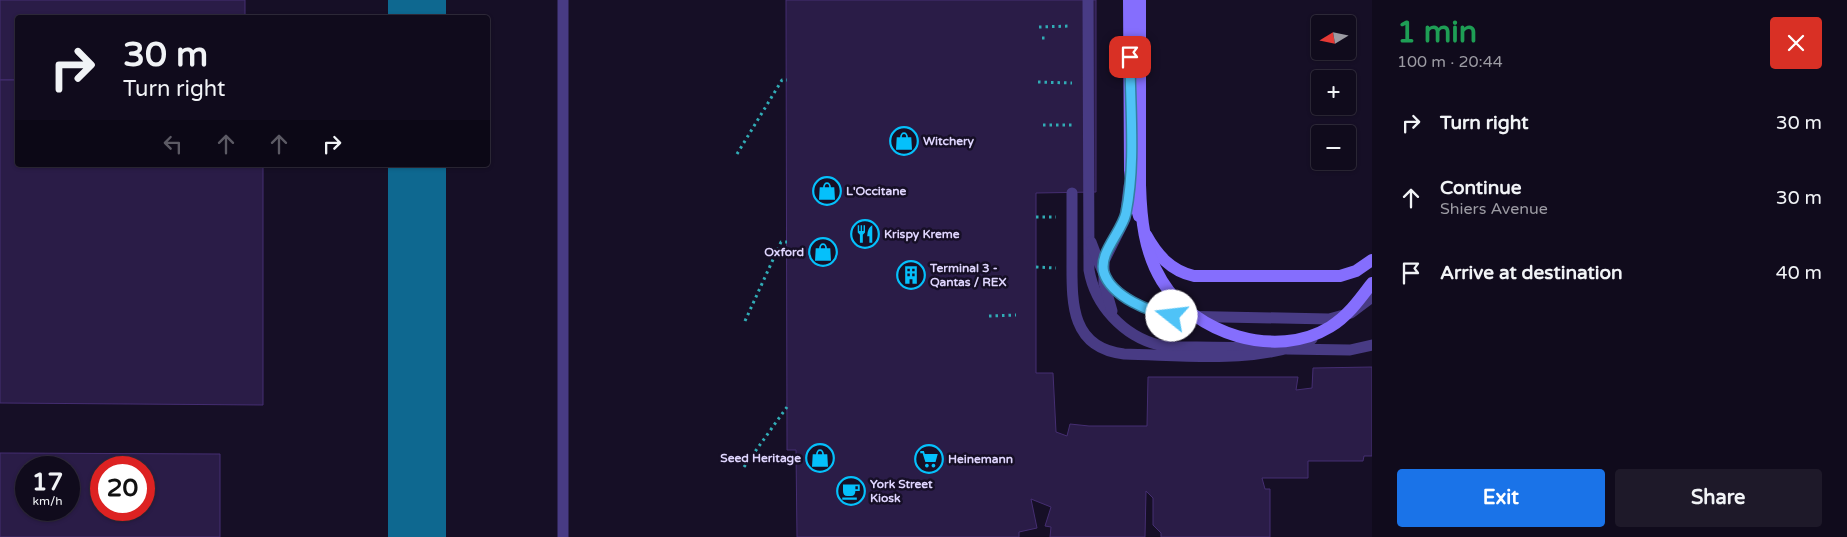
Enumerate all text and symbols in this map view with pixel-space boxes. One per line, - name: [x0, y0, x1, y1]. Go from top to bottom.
- text: 1 min: [1397, 14, 1477, 51]
- north arrow: [1311, 15, 1356, 60]
- map controls: [1311, 15, 1356, 170]
- button: close: [1770, 17, 1822, 69]
- text: 30 m: [123, 34, 208, 76]
- icon: right: [40, 35, 105, 100]
- pin: [1109, 36, 1151, 78]
- icon: arrive: [1116, 43, 1144, 71]
- text: 100 m · 20:44: [1397, 52, 1503, 72]
- button: +: [1311, 70, 1356, 115]
- text: Turn right: [123, 76, 225, 102]
- icon: right: [1397, 109, 1425, 137]
- text: Turn right: [1440, 112, 1528, 134]
- text: 30 m: [1776, 112, 1822, 134]
- button: −: [1311, 125, 1356, 170]
- shop icon: Witchery: [889, 126, 919, 156]
- icon: left: [159, 130, 187, 158]
- icon: ahead: [212, 130, 240, 158]
- icon: ahead: [265, 130, 293, 158]
- icon: right: [318, 130, 346, 158]
- place label: Witchery: [923, 134, 975, 149]
- shop icon: L'Occitane: [812, 176, 842, 206]
- text: Continue: [1440, 177, 1522, 199]
- place label: L'Occitane: [846, 184, 906, 198]
- icon: ahead: [1397, 184, 1425, 212]
- text: 30 m: [1776, 187, 1822, 209]
- text: Shiers Avenue: [1440, 199, 1548, 219]
- restaurant icon: Krispy Kreme: [850, 219, 880, 249]
- place label: Krispy Kreme: [884, 227, 960, 242]
- shop icon: Oxford: [808, 237, 838, 267]
- place label: Oxford: [764, 245, 804, 259]
- icon: arrive: [1397, 259, 1425, 287]
- building icon: Terminal 3 - Qantas / REX: [896, 260, 926, 290]
- place label: Terminal 3 - Qantas / REX: [929, 261, 1006, 289]
- text: Arrive at destination: [1440, 262, 1623, 284]
- text: 40 m: [1776, 262, 1822, 284]
- position arrow: [1145, 289, 1197, 341]
- shop icon: Seed Heritage: [805, 443, 835, 473]
- supermarket icon: Heinemann: [914, 444, 944, 474]
- place label: Seed Heritage: [720, 451, 801, 466]
- place label: Heinemann: [948, 452, 1013, 466]
- speed limit sign: 20: [90, 456, 155, 521]
- text: 17: [32, 467, 63, 497]
- button: Exit: [1397, 469, 1605, 527]
- button: Share: [1615, 469, 1822, 527]
- cafe icon: York Street Kiosk: [836, 476, 866, 506]
- place label: York Street Kiosk: [870, 477, 933, 505]
- text: km/h: [32, 494, 63, 508]

